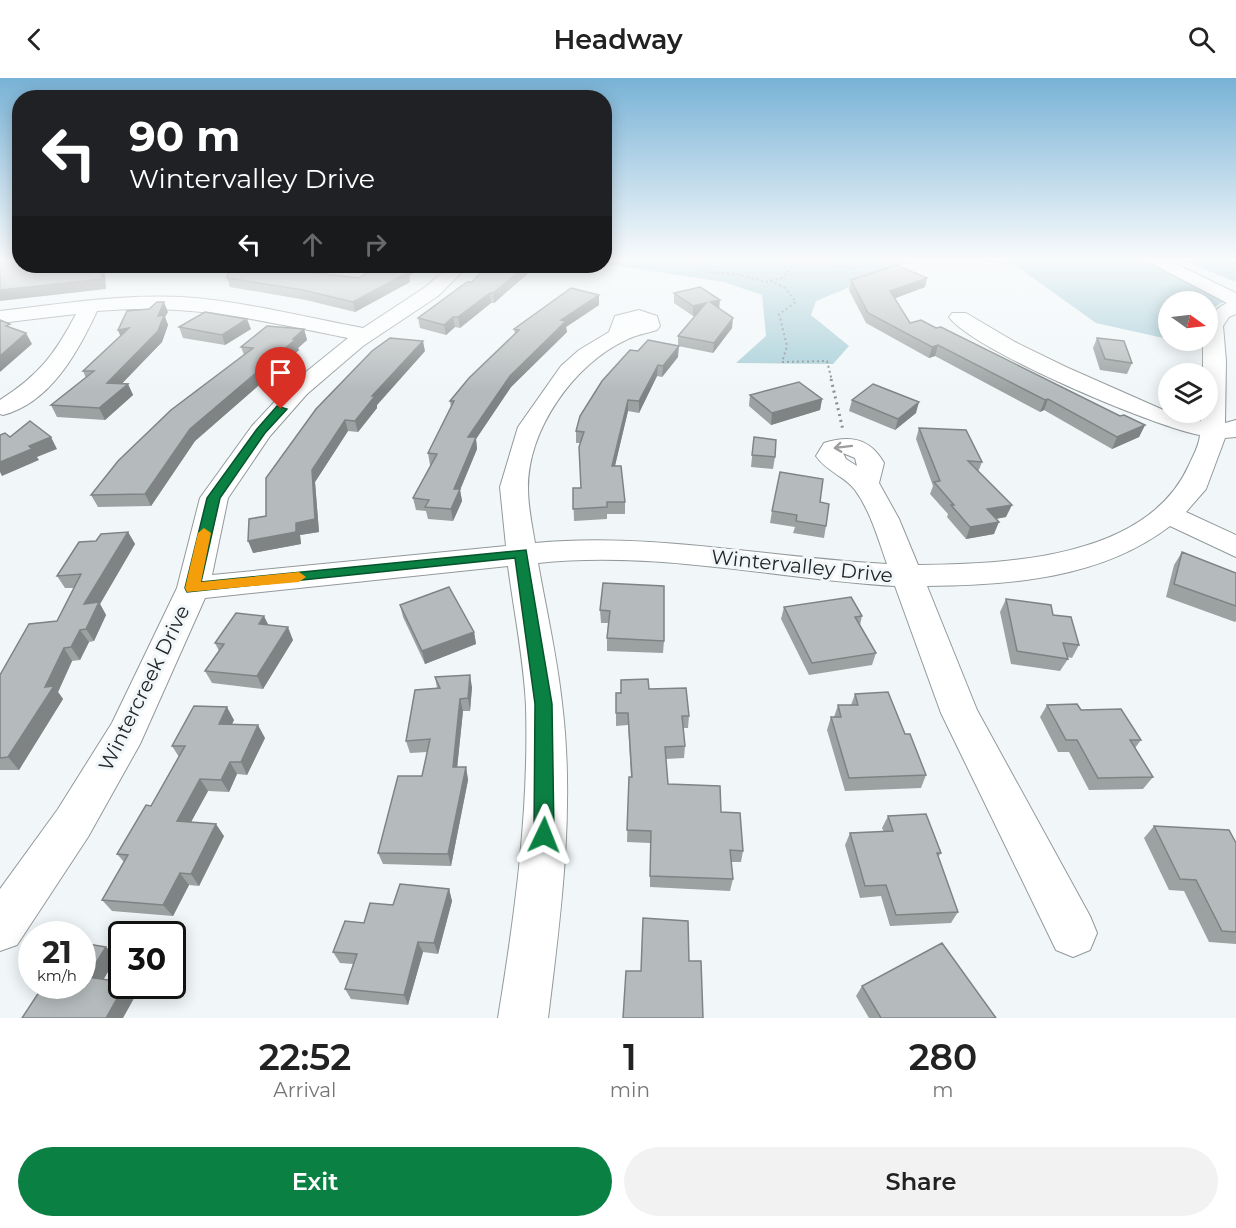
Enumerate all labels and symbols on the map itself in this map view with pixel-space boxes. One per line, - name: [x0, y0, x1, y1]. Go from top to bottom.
- north arrow: [1158, 291, 1218, 351]
- pin: [255, 347, 306, 409]
- one-way arrow: [834, 442, 853, 453]
- street label: Wintervalley Drive: [710, 545, 894, 587]
- street label: Wintercreek Drive: [94, 601, 194, 775]
- position arrow: [512, 803, 576, 867]
- speed limit sign: 30: [108, 921, 186, 999]

